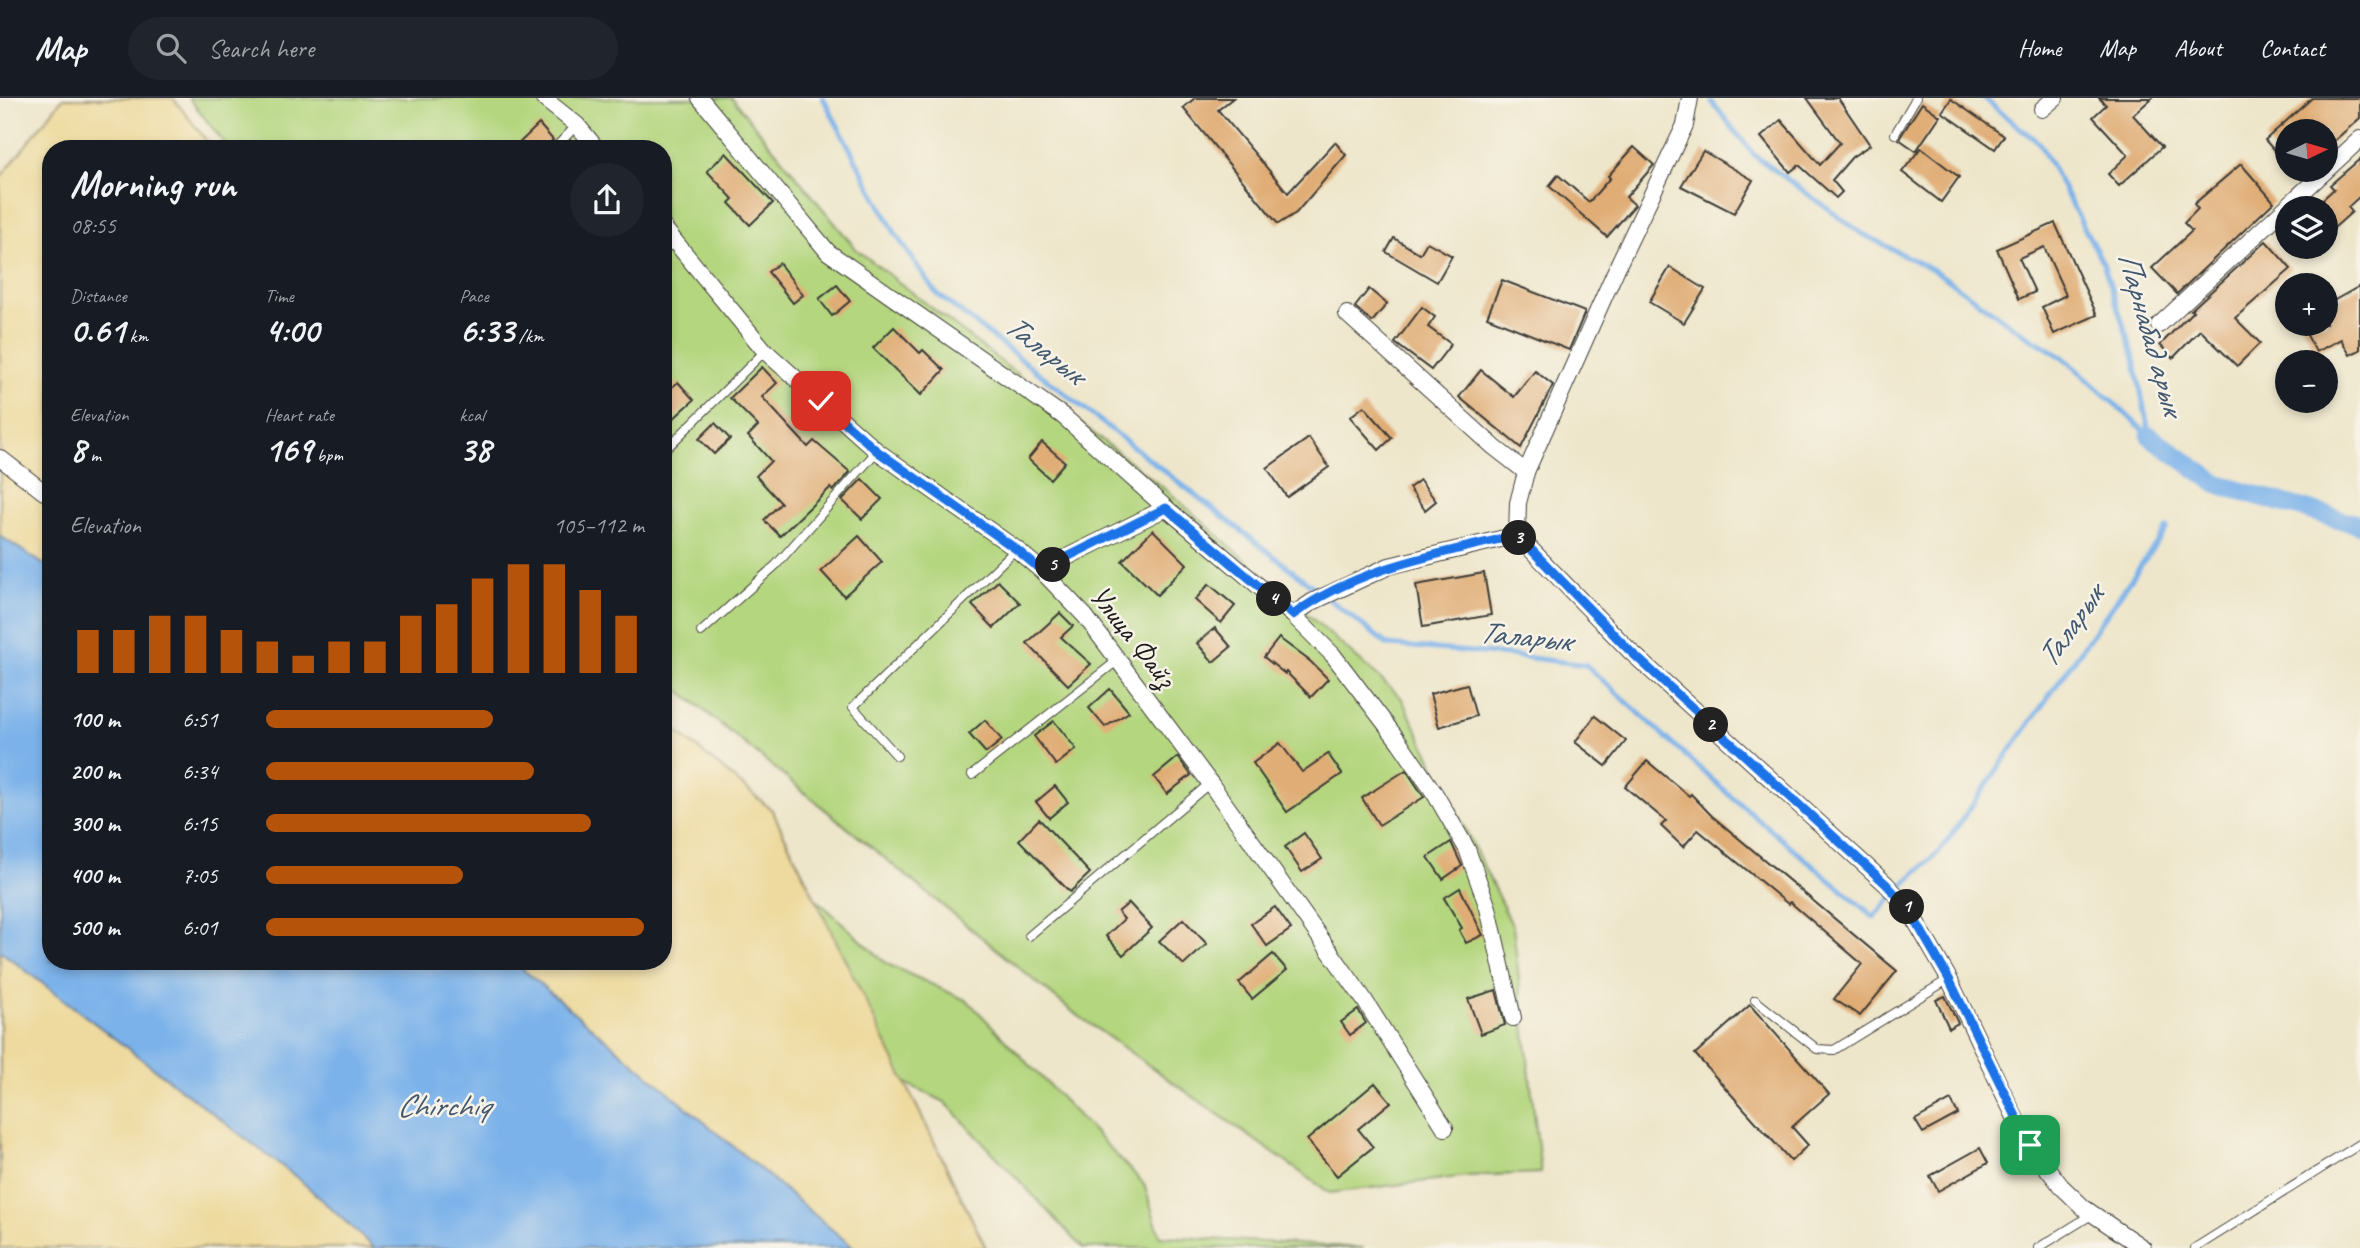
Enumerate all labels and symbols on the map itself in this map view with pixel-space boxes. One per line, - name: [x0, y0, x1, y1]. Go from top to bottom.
- north arrow: [2275, 119, 2338, 182]
- water label: Парнабад арык: [2108, 247, 2195, 425]
- water label: Таларык: [996, 305, 1099, 397]
- pin: [791, 371, 851, 431]
- pin: 3: [1502, 520, 1536, 556]
- pin: 5: [1036, 547, 1070, 582]
- water label: Таларык: [2027, 572, 2117, 675]
- street label: Улица Файз: [1081, 577, 1186, 697]
- pin: 4: [1256, 582, 1292, 616]
- water label: Таларык: [1477, 611, 1579, 662]
- pin: 2: [1694, 708, 1728, 742]
- pin: 1: [1890, 890, 1924, 924]
- water label: Chirchiq: [397, 1085, 495, 1126]
- pin: [2000, 1115, 2060, 1175]

